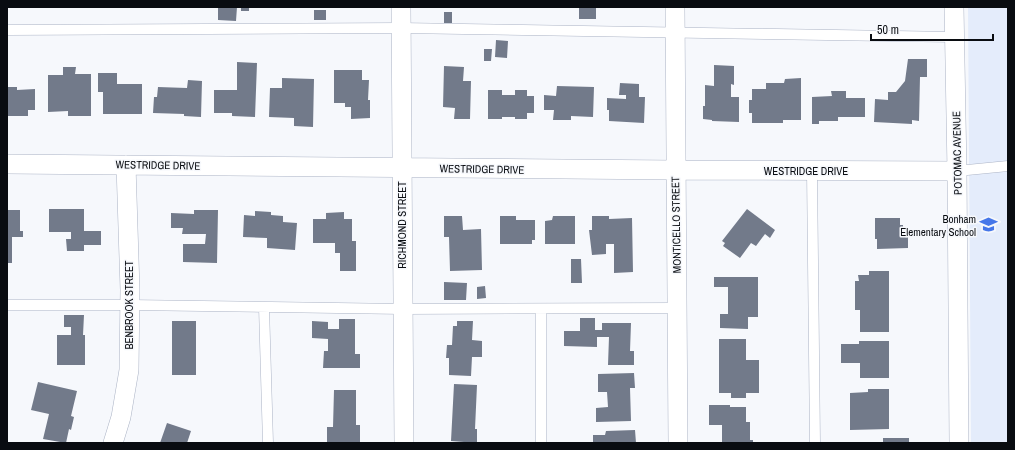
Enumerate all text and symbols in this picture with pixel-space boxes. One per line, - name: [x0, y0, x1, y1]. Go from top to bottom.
- scale bar: [871, 16, 993, 42]
- text: 50 m: [877, 22, 899, 38]
- street label: POTOMAC AVENUE: [949, 111, 965, 195]
- street label: WESTRIDGE DRIVE: [116, 157, 200, 173]
- street label: WESTRIDGE DRIVE: [440, 161, 524, 177]
- street label: WESTRIDGE DRIVE: [764, 164, 848, 178]
- street label: MONTICELLO STREET: [668, 176, 684, 273]
- street label: RICHMOND STREET: [395, 181, 409, 269]
- place label: Bonham Elementary School: [900, 212, 976, 239]
- school or university icon: Bonham Elementary School: [979, 215, 999, 235]
- street label: BENBROOK STREET: [122, 260, 136, 350]

